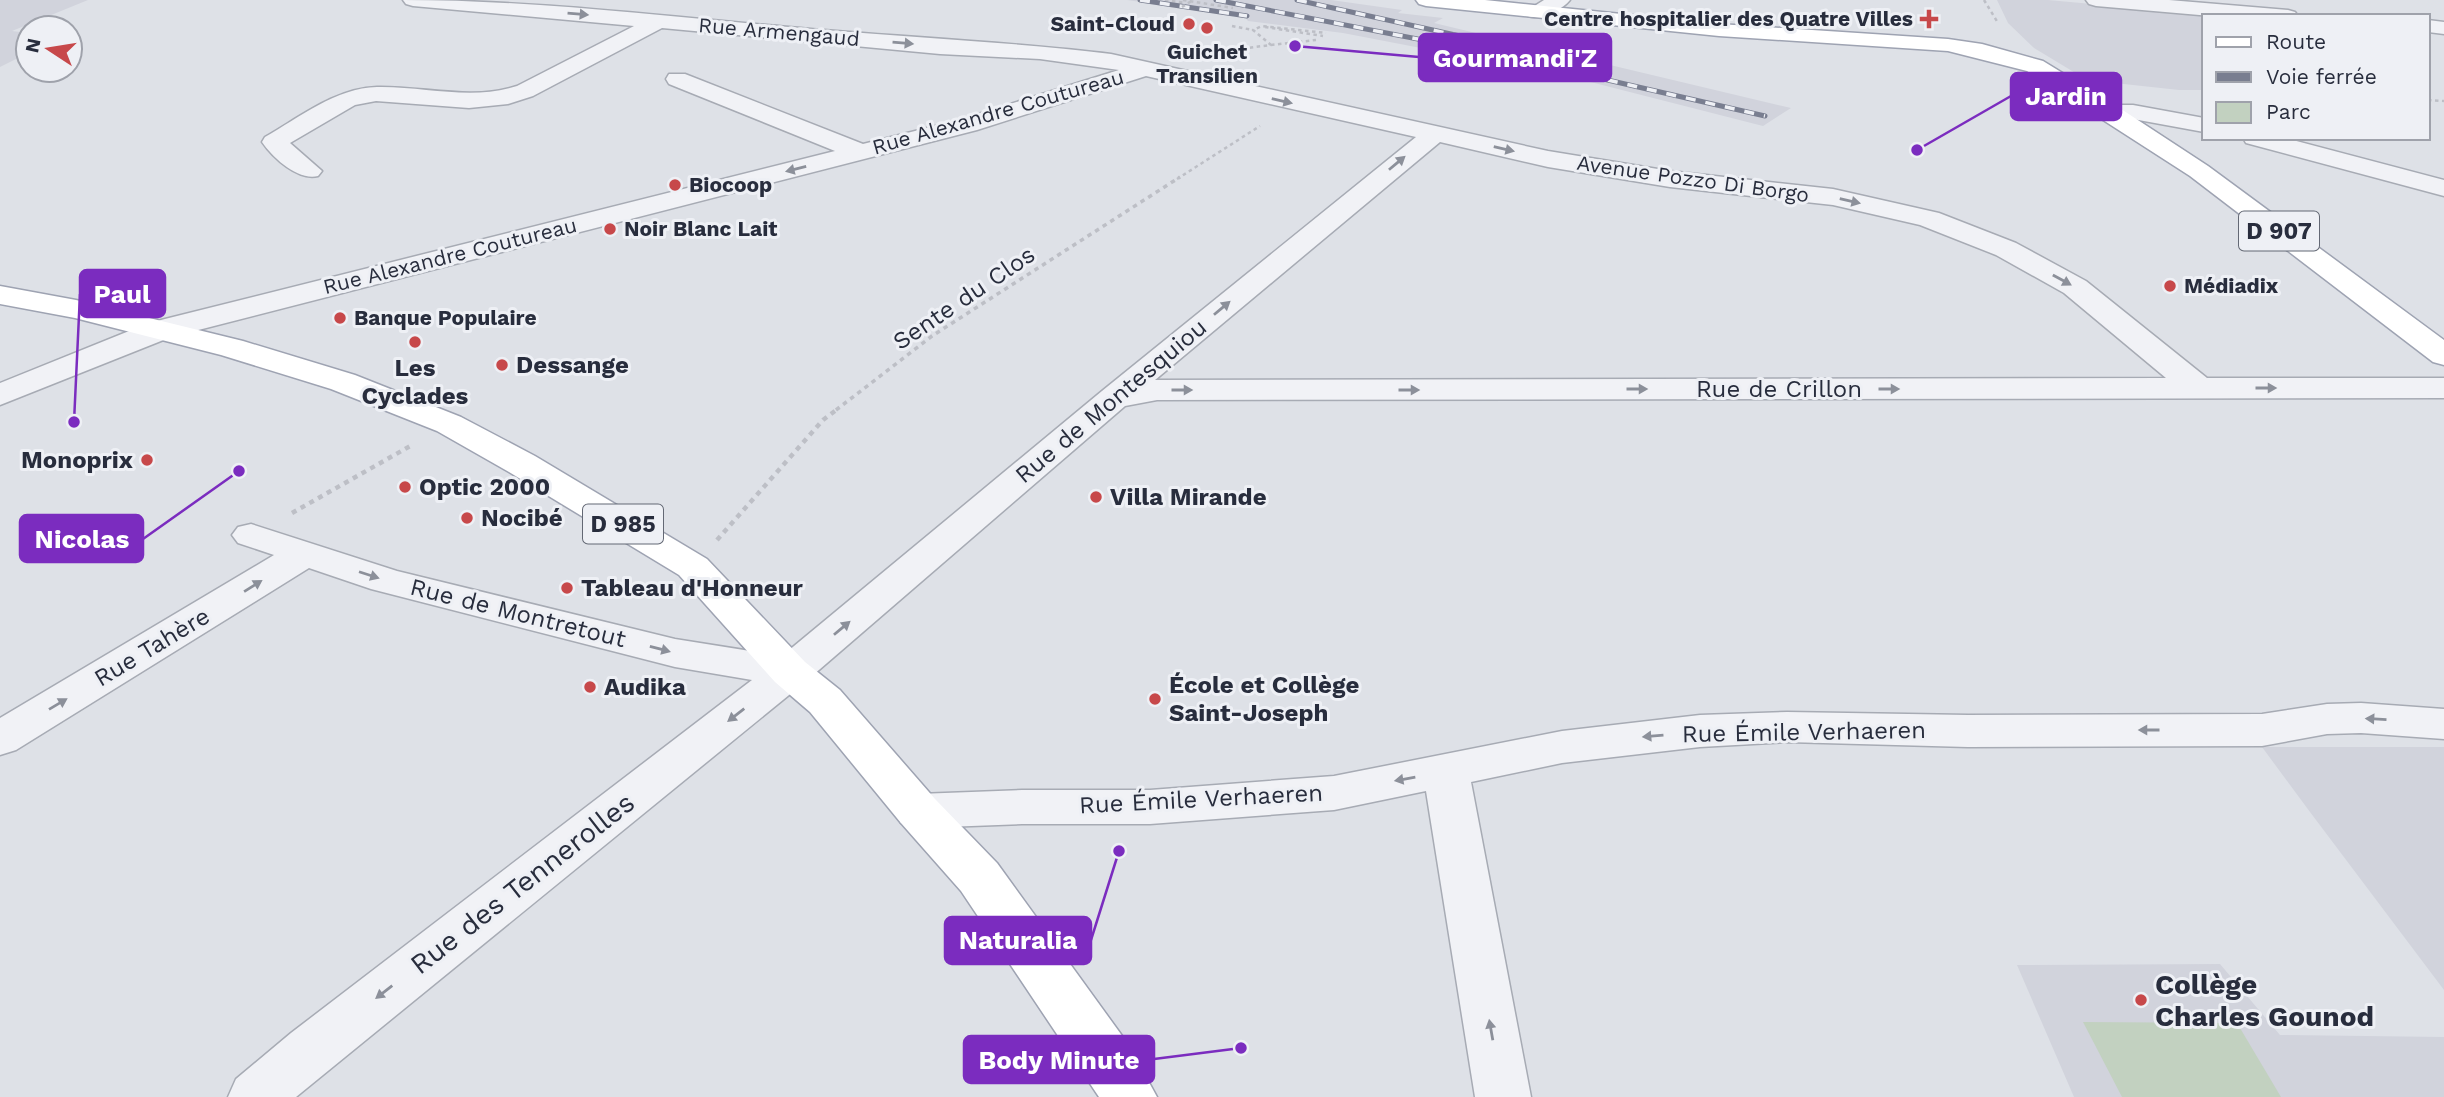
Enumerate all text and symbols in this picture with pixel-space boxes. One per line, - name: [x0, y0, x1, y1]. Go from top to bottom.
- place label: Centre hospitalier des Quatre Villes: [1544, 6, 1913, 31]
- one-way arrow: [568, 9, 590, 20]
- marker: Centre hospitalier des Quatre Villes: [1919, 9, 1939, 29]
- place label: Saint-Cloud: [1051, 11, 1175, 36]
- street label: Rue Armengaud: [697, 12, 861, 51]
- north arrow: [14, 14, 84, 84]
- legend: [2202, 14, 2430, 140]
- marker: Saint-Cloud: [1181, 16, 1197, 32]
- marker: Guichet Transilien: [1199, 20, 1215, 36]
- text: Route: [2266, 29, 2326, 54]
- callout: Gourmandi'Z: [1419, 34, 1611, 81]
- text: N: [20, 36, 46, 55]
- one-way arrow: [892, 38, 914, 49]
- place label: Guichet Transilien: [1156, 39, 1258, 88]
- text: Gourmandi'Z: [1433, 43, 1597, 73]
- street label: Rue Alexandre Coutureau: [869, 64, 1127, 159]
- text: Voie ferrée: [2266, 64, 2377, 89]
- callout: Jardin: [2011, 73, 2121, 120]
- text: Jardin: [2025, 81, 2107, 111]
- one-way arrow: [1271, 96, 1293, 107]
- text: Parc: [2266, 99, 2311, 124]
- one-way arrow: [1493, 144, 1515, 155]
- street label: Avenue Pozzo Di Borgo: [1575, 150, 1811, 207]
- one-way arrow: [1389, 156, 1406, 171]
- one-way arrow: [785, 164, 807, 175]
- place label: Biocoop: [689, 172, 772, 197]
- marker: Biocoop: [667, 177, 683, 193]
- one-way arrow: [1839, 196, 1861, 207]
- street label: Rue Alexandre Coutureau: [320, 212, 579, 299]
- road number: D 907: [2239, 212, 2319, 250]
- place label: Noir Blanc Lait: [624, 216, 777, 241]
- marker: Noir Blanc Lait: [602, 221, 618, 237]
- street label: Sente du Clos: [888, 240, 1040, 356]
- callout: Paul: [80, 270, 165, 317]
- place label: Médiadix: [2184, 273, 2279, 298]
- one-way arrow: [2052, 274, 2072, 286]
- marker: Médiadix: [2162, 278, 2178, 294]
- text: Paul: [93, 279, 151, 309]
- one-way arrow: [1213, 301, 1231, 316]
- place label: Banque Populaire: [354, 305, 537, 330]
- marker: Banque Populaire: [332, 310, 348, 326]
- street label: Rue de Montesquiou: [1010, 313, 1212, 489]
- marker: Les Cyclades: [407, 334, 423, 350]
- place label: Dessange: [516, 351, 629, 379]
- place label: Les Cyclades: [362, 354, 469, 410]
- marker: Dessange: [494, 357, 510, 373]
- street label: Rue de Crillon: [1696, 375, 1862, 403]
- one-way arrow: [2255, 382, 2277, 394]
- one-way arrow: [1626, 383, 1648, 395]
- one-way arrow: [1878, 383, 1900, 395]
- one-way arrow: [1171, 384, 1193, 396]
- one-way arrow: [1399, 384, 1421, 396]
- place label: Monoprix: [21, 446, 133, 474]
- marker: Monoprix: [139, 452, 155, 468]
- place label: Optic 2000: [419, 473, 550, 501]
- marker: Optic 2000: [397, 479, 413, 495]
- place label: Villa Mirande: [1110, 483, 1267, 511]
- marker: Villa Mirande: [1088, 489, 1104, 505]
- place label: Nocibé: [481, 504, 563, 532]
- road number: D 985: [583, 504, 663, 544]
- marker: Nocibé: [459, 510, 475, 526]
- callout: Nicolas: [20, 515, 143, 562]
- text: Nicolas: [35, 524, 130, 554]
- one-way arrow: [358, 570, 379, 581]
- street label: Rue de Montretout: [407, 573, 629, 653]
- place label: Tableau d'Honneur: [581, 574, 804, 602]
- one-way arrow: [243, 579, 263, 592]
- marker: Tableau d'Honneur: [559, 580, 575, 596]
- street label: Rue Tahère: [89, 602, 215, 692]
- one-way arrow: [833, 620, 851, 636]
- one-way arrow: [649, 644, 671, 655]
- place label: École et Collège Saint-Joseph: [1169, 671, 1359, 727]
- place label: Audika: [604, 673, 686, 701]
- marker: Audika: [582, 679, 598, 695]
- marker: École et Collège Saint-Joseph: [1147, 691, 1163, 707]
- one-way arrow: [49, 697, 68, 710]
- one-way arrow: [728, 707, 746, 722]
- one-way arrow: [2365, 713, 2387, 724]
- street label: Rue Émile Verhaeren: [1682, 716, 1926, 748]
- one-way arrow: [2138, 724, 2160, 736]
- one-way arrow: [1641, 731, 1663, 742]
- one-way arrow: [1393, 774, 1415, 785]
- street label: Rue Émile Verhaeren: [1078, 779, 1324, 819]
- street label: Rue des Tennerolles: [404, 786, 641, 981]
- callout: Naturalia: [945, 917, 1091, 964]
- text: Naturalia: [959, 925, 1077, 955]
- place label: Collège Charles Gounod: [2155, 968, 2374, 1033]
- one-way arrow: [376, 984, 394, 999]
- marker: Collège Charles Gounod: [2133, 992, 2149, 1008]
- one-way arrow: [1485, 1019, 1496, 1041]
- callout: Body Minute: [964, 1036, 1154, 1083]
- text: Body Minute: [978, 1045, 1140, 1075]

